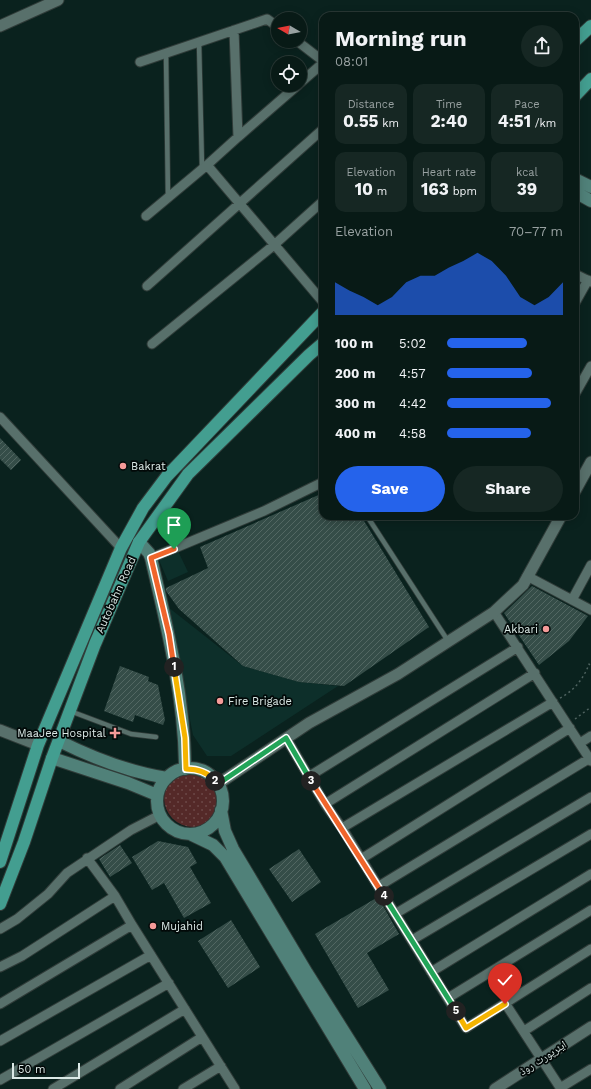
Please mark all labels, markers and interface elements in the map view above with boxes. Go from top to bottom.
north arrow [271,12,307,48]
map controls [271,12,307,92]
button: share [521,25,563,67]
text: Morning run [335,26,467,51]
text: 08:01 [335,54,368,69]
button: locate [271,56,307,92]
text: Distance [348,98,394,111]
text: Time [436,98,462,111]
text: Pace [514,98,540,111]
text: 0.55 [343,111,379,131]
text: 2:40 [430,111,468,131]
text: 4:51 [498,111,531,131]
text: km [379,117,399,130]
text: /km [531,117,556,130]
text: Elevation [346,166,396,179]
text: Heart rate [422,166,476,179]
text: kcal [516,166,538,179]
text: 10 [355,179,373,199]
text: 163 [421,179,449,199]
text: 39 [517,179,537,199]
text: m [373,185,387,198]
text: bpm [449,185,477,198]
text: Elevation [335,224,393,239]
text: 70–77 m [509,224,563,239]
text: 100 m [335,336,373,351]
text: 5:02 [399,336,426,351]
text: 200 m [335,366,375,381]
text: 4:57 [399,366,426,381]
text: 300 m [335,396,375,411]
text: 4:42 [399,396,426,411]
text: 400 m [335,426,376,441]
text: 4:58 [399,426,426,441]
place label: Bakrat [131,460,166,473]
marker: Bakrat [118,461,128,471]
button: Save [335,466,445,512]
button: Share [453,466,563,512]
pin [157,508,191,549]
icon: arrive [163,514,185,536]
street label: Autobahn Road [93,555,139,635]
place label: Akbari [504,623,538,636]
marker: Akbari [541,624,551,634]
pin: 1 [164,657,184,677]
text: 1 [172,660,176,673]
place label: Fire Brigade [228,695,292,708]
marker: Fire Brigade [215,696,225,706]
place label: MaaJee Hospital [17,727,107,740]
marker: MaaJee Hospital [109,727,121,739]
pin: 2 [205,771,225,791]
pin: 3 [301,771,321,791]
text: 2 [212,774,218,787]
text: 3 [308,774,314,787]
pin: 4 [374,886,394,906]
text: 4 [380,889,388,902]
place label: Mujahid [161,920,203,933]
marker: Mujahid [148,921,158,931]
pin [488,963,522,1004]
icon: check [494,969,516,991]
pin: 5 [446,1001,466,1021]
text: 5 [453,1004,459,1017]
street label: ایئرپورٹ روڈ [517,1038,569,1078]
scale bar [12,1061,80,1080]
text: 50 m [18,1063,45,1076]

